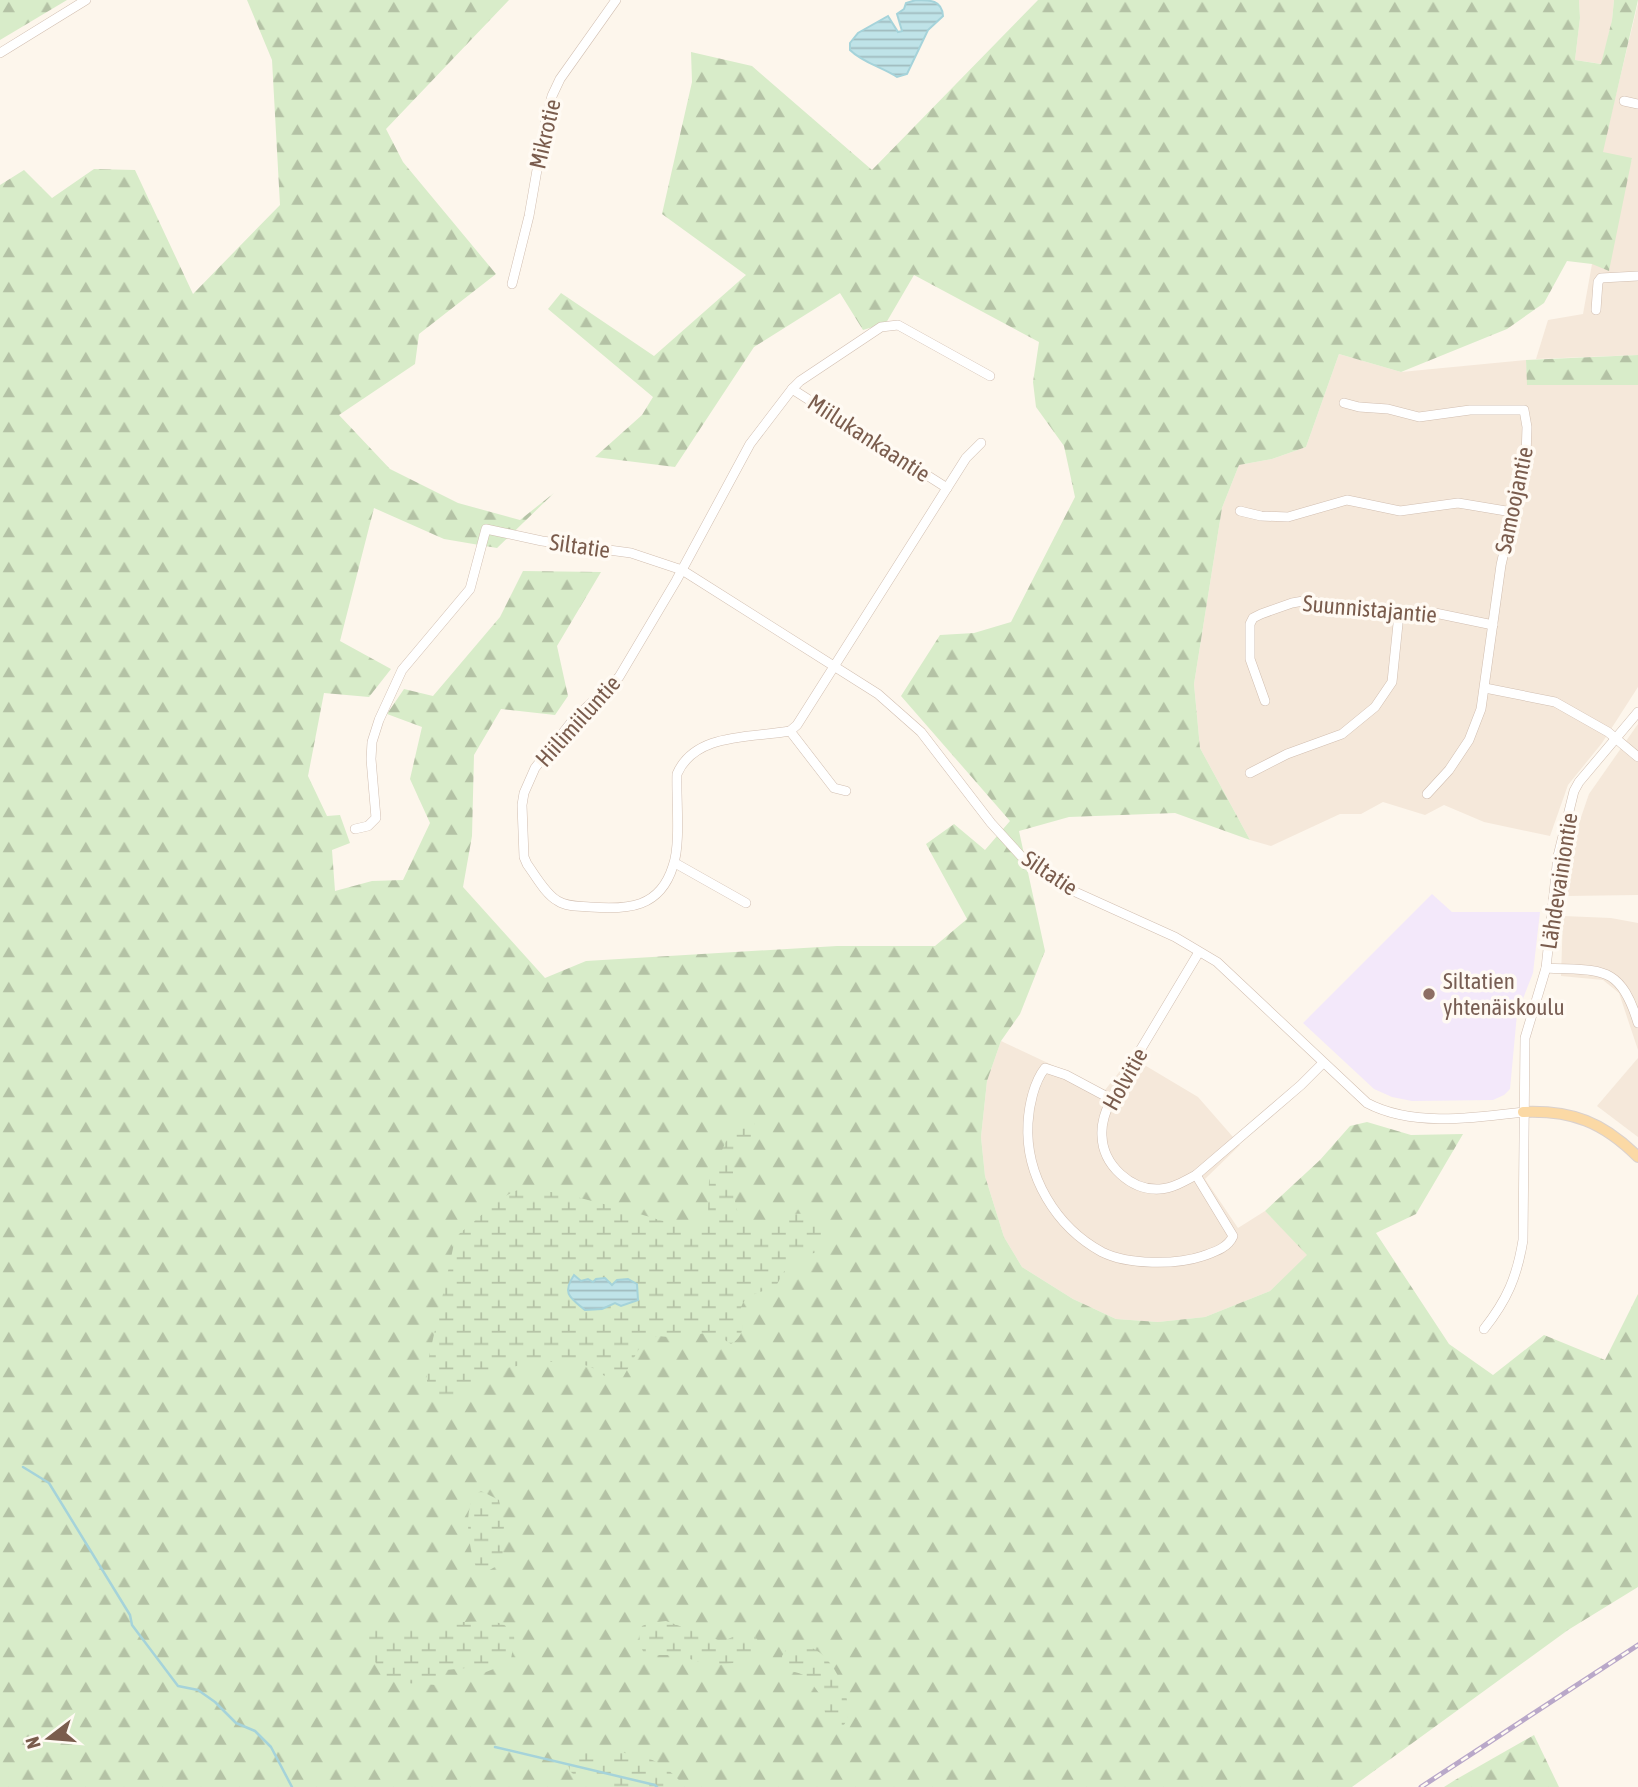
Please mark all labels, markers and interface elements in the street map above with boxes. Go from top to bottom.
street label: Mikrotie [524,97,566,171]
street label: Miilukankaantie [803,389,935,487]
street label: Samoojantie [1490,444,1538,556]
street label: Siltatie [548,529,612,563]
street label: Suunnistajantie [1302,590,1438,628]
street label: Hiilimiiluntie [530,670,626,772]
street label: Lähdevainiontie [1535,811,1583,951]
street label: Siltatie [1018,845,1082,901]
place label: Siltatien yhtenäiskoulu [1443,968,1565,1020]
marker: Siltatien yhtenäiskoulu [1421,986,1437,1002]
street label: Holvitie [1097,1043,1153,1115]
north arrow [14,1703,84,1773]
text: N [21,1734,45,1751]

